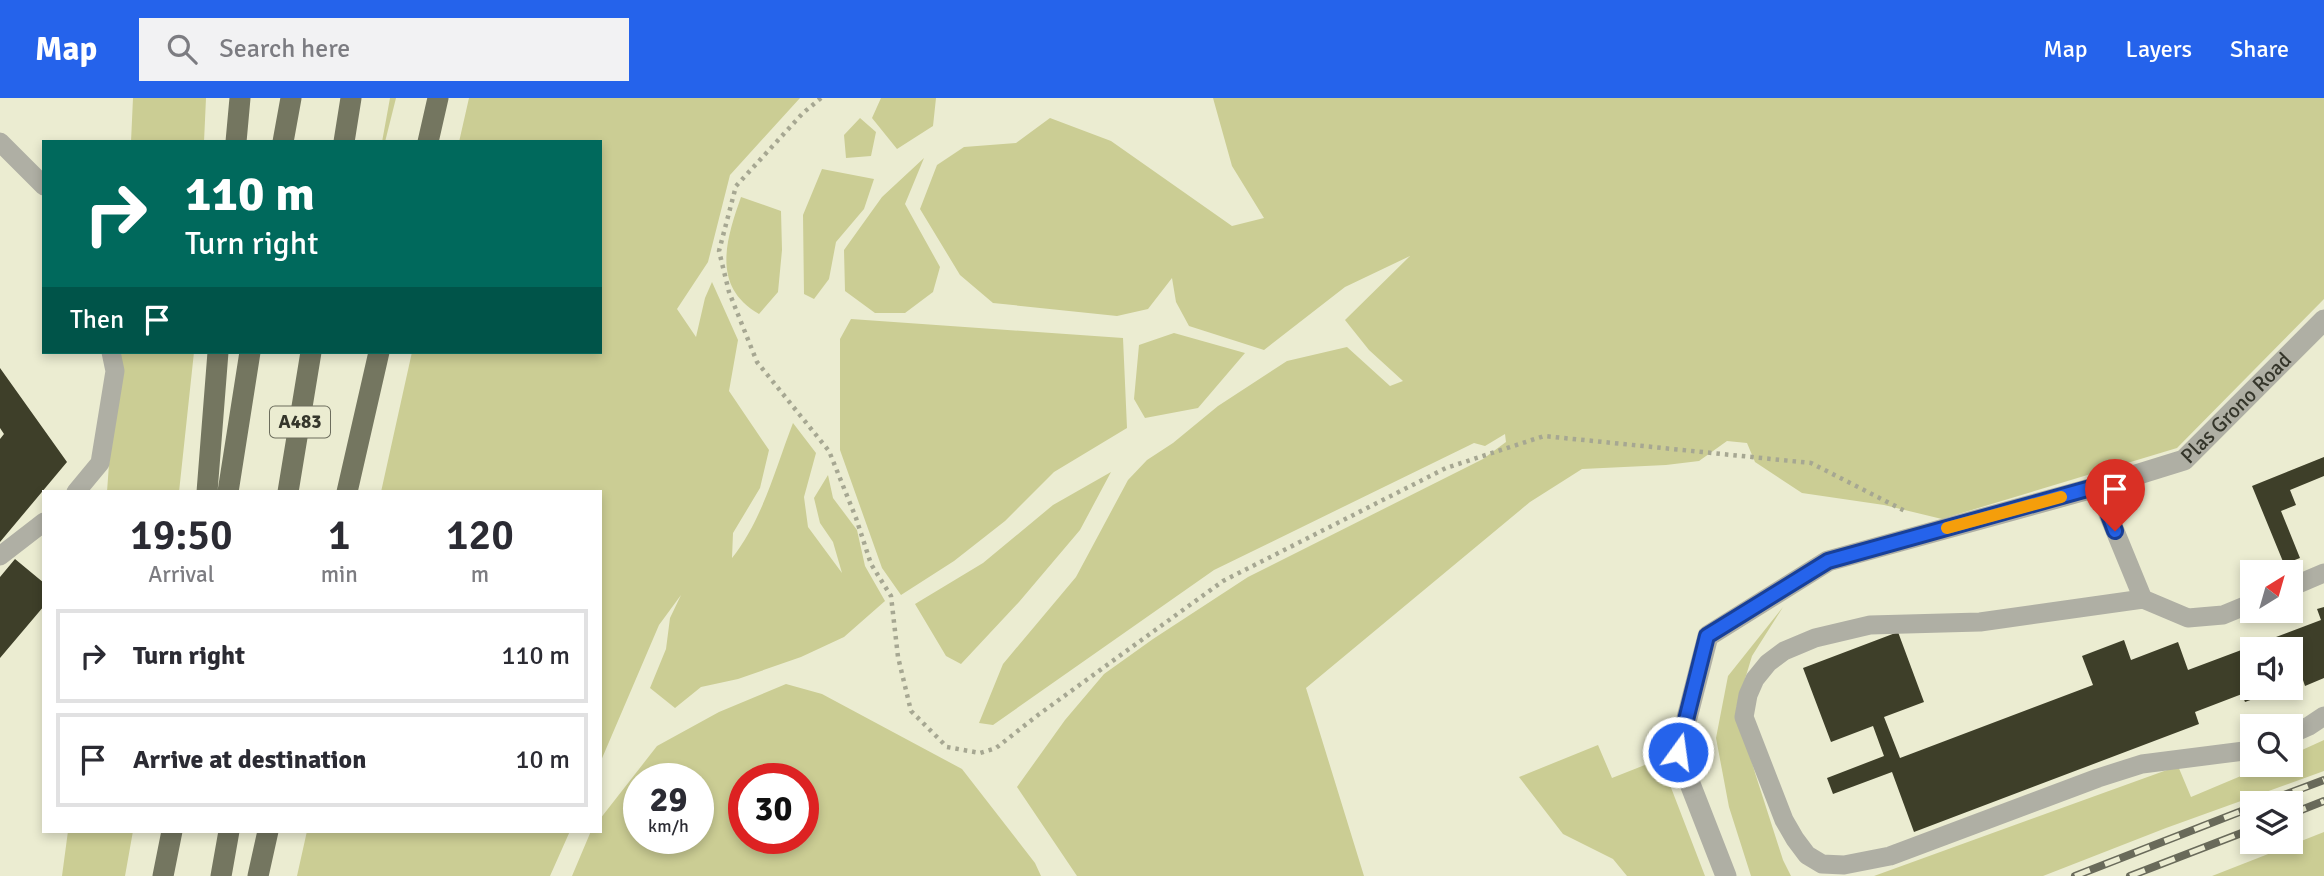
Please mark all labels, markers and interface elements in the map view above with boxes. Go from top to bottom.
search box [139,18,629,81]
text: Map [35,29,97,70]
icon: search [163,30,201,68]
text: Search here [219,33,350,65]
text: Map [2043,34,2088,64]
text: Layers [2126,34,2192,64]
text: Share [2230,34,2289,64]
text: 110 m [185,164,315,224]
icon: right [70,168,161,259]
text: Turn right [185,224,318,263]
icon: arrive [138,301,176,339]
text: Then [70,304,124,336]
street label: Plas Grono Road [2175,347,2297,469]
road number: A483 [270,406,330,438]
pin [2085,459,2145,531]
icon: arrive [2096,470,2134,508]
text: 19:50 [130,510,233,561]
text: 1 [328,510,351,561]
text: 120 [446,510,514,561]
text: Arrival [148,560,214,589]
text: min [321,560,358,589]
text: m [471,560,489,589]
north arrow [2240,560,2303,623]
map controls [2240,560,2303,854]
icon: right [74,637,112,675]
button: sound [2240,637,2303,700]
text: Turn right [133,640,245,672]
text: 110 m [501,640,570,672]
button: search [2240,714,2303,777]
position arrow [1641,715,1715,789]
icon: arrive [74,741,112,779]
text: Arrive at destination [133,744,366,776]
text: 10 m [515,744,570,776]
speed limit sign: 30 [728,763,819,854]
text: 29 [650,778,687,821]
button: layers [2240,791,2303,854]
text: km/h [648,815,689,837]

